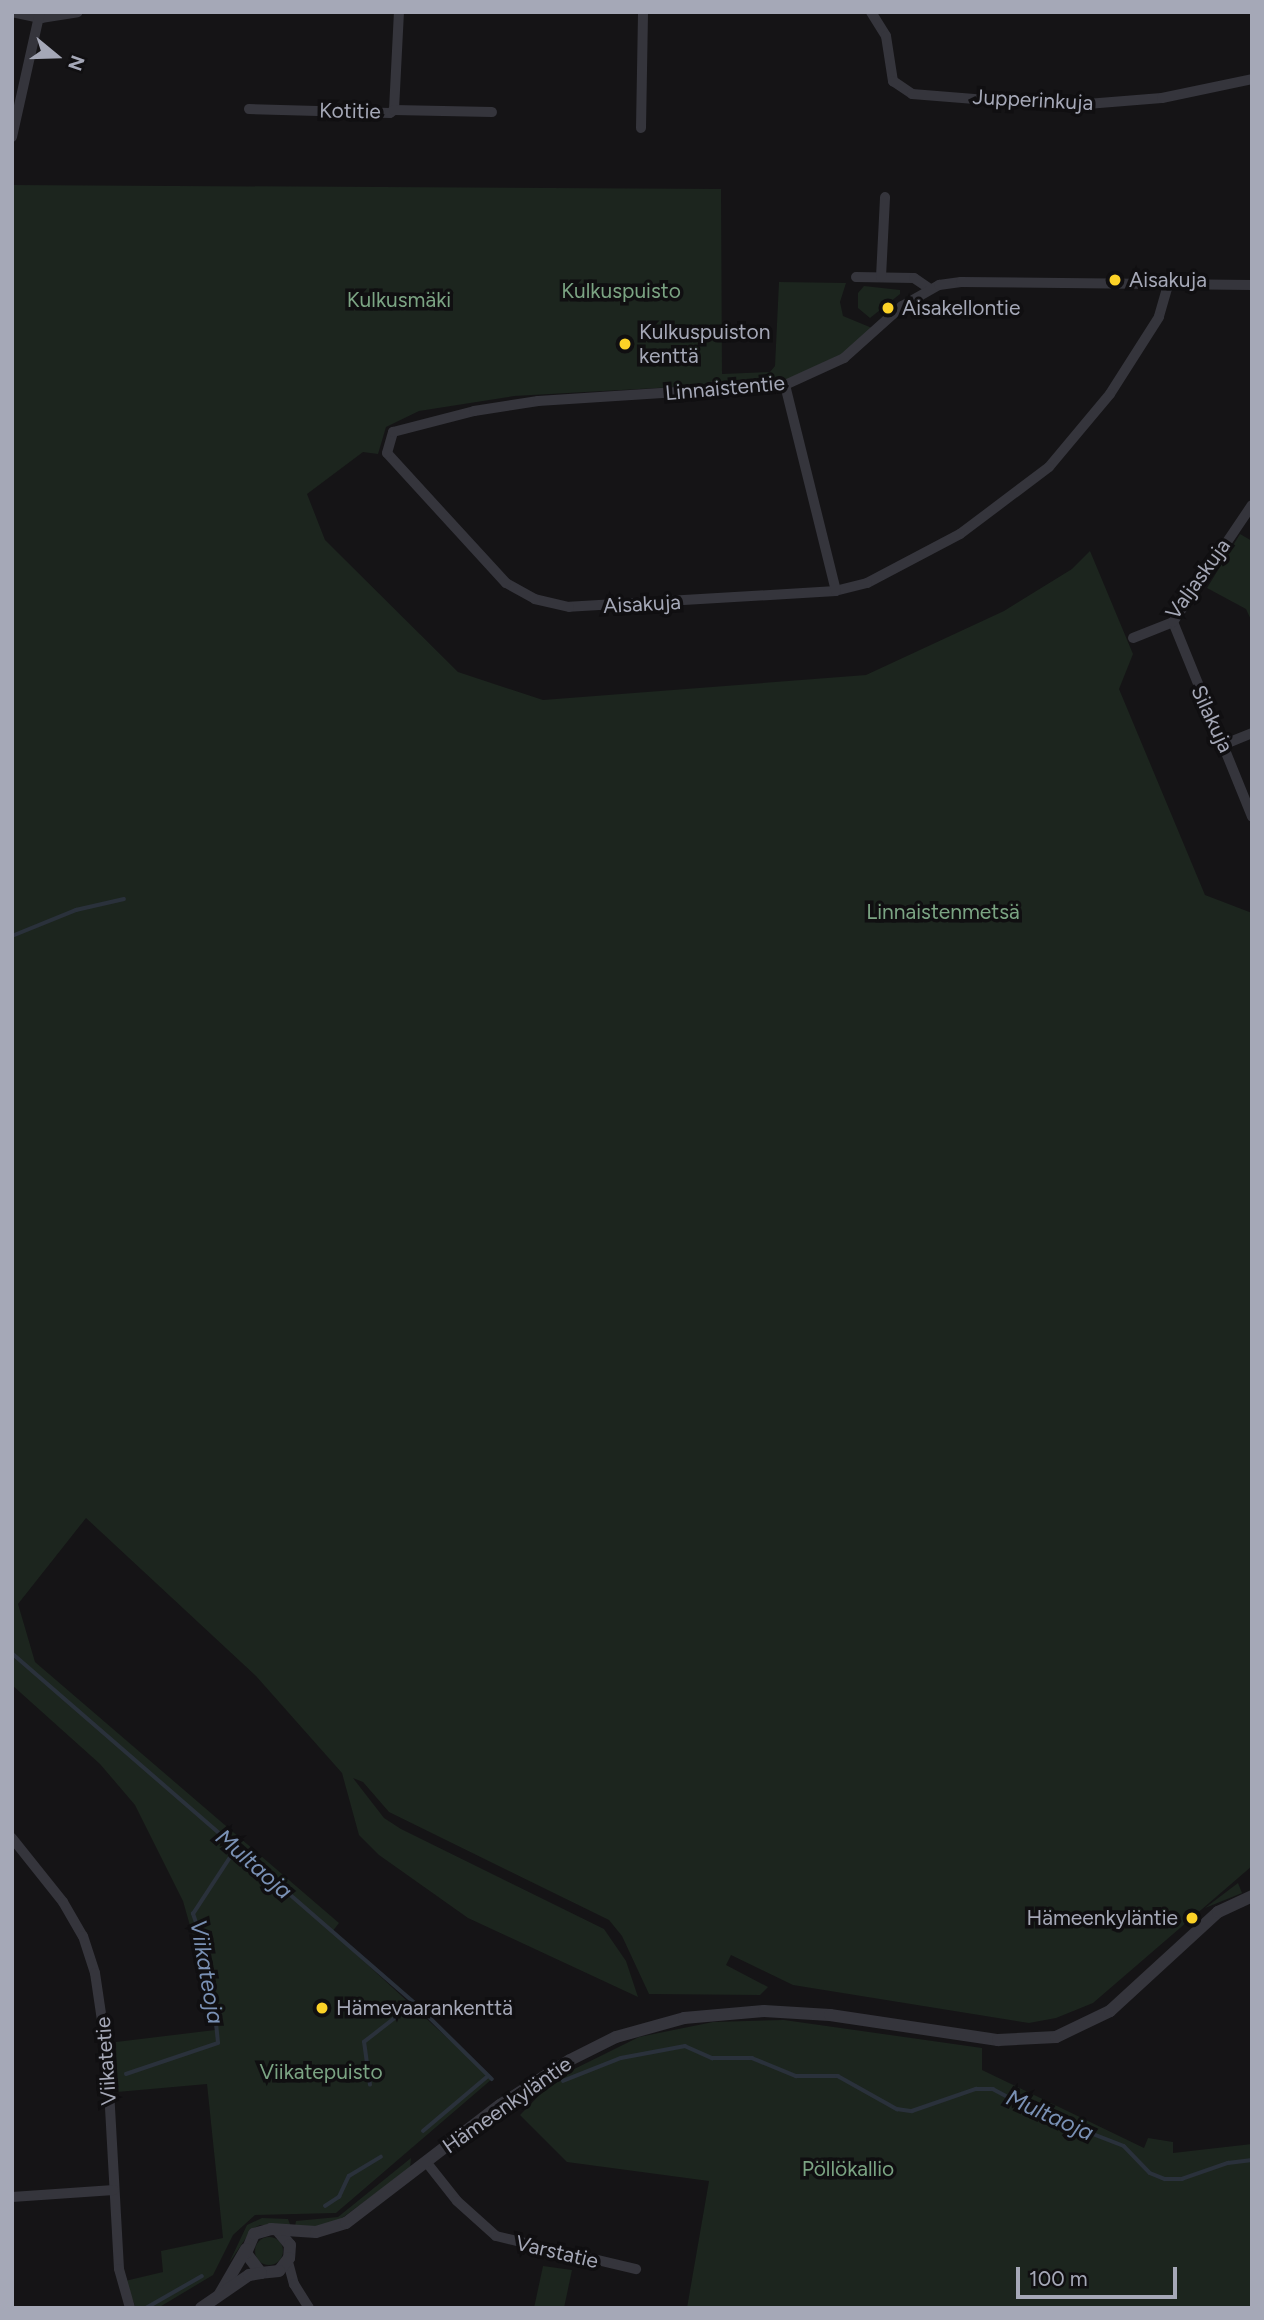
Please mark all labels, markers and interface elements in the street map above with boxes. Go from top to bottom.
north arrow [21,21,91,91]
text: N [63,52,90,74]
street label: Jupperinkuja [972,84,1094,116]
street label: Kotitie [319,98,381,124]
place label: Aisakuja [1129,267,1207,293]
marker: Aisakuja [1107,272,1123,288]
park label: Kulkuspuisto [561,278,681,304]
park label: Kulkusmäki [347,287,451,313]
place label: Aisakellontie [902,295,1020,321]
marker: Aisakellontie [880,300,896,316]
place label: Kulkuspuiston kenttä [639,319,770,369]
marker: Kulkuspuiston kenttä [617,336,633,352]
street label: Linnaistentie [664,370,786,406]
street label: Valjaskuja [1160,534,1236,624]
street label: Aisakuja [602,589,682,619]
street label: Silakuja [1186,681,1238,757]
park label: Linnaistenmetsä [866,899,1020,925]
water label: Multaoja [210,1823,298,1905]
place label: Hämeenkyläntie [1026,1905,1178,1931]
marker: Hämeenkyläntie [1184,1910,1200,1926]
water label: Viikateoja [184,1918,230,2026]
place label: Hämevaarankenttä [336,1995,513,2021]
marker: Hämevaarankenttä [314,2000,330,2016]
street label: Viikatetie [90,2016,122,2106]
street label: Hämeenkyläntie [438,2051,576,2159]
park label: Viikatepuisto [259,2059,383,2085]
water label: Multaoja [1002,2084,1098,2146]
park label: Pöllökallio [802,2156,894,2182]
street label: Varstatie [513,2230,601,2274]
scale bar [1019,2254,1180,2298]
text: 100 m [1029,2266,1088,2291]

